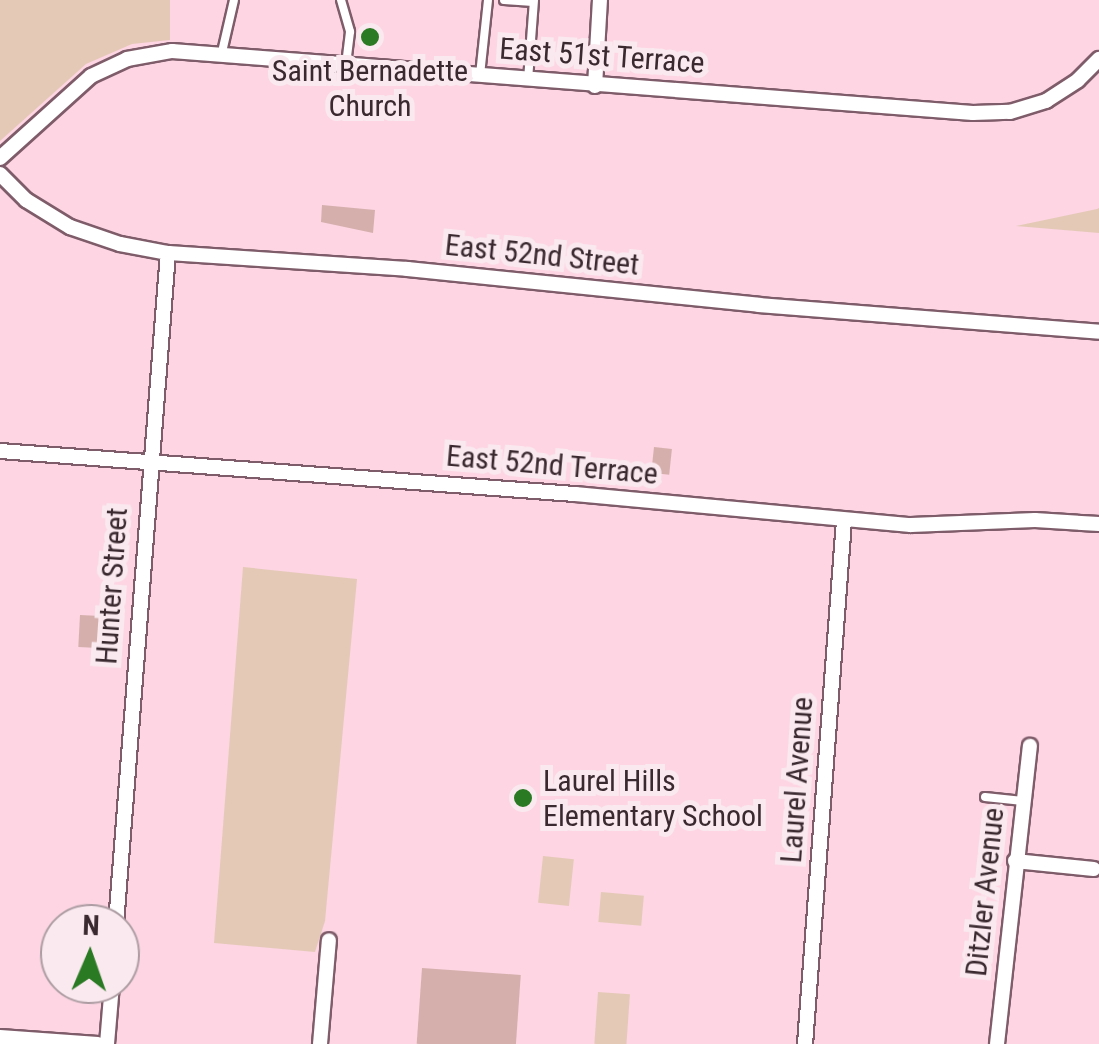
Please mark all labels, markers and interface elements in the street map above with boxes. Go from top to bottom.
marker: Saint Bernadette Church [359,26,381,48]
street label: East 51st Terrace [498,31,706,81]
place label: Saint Bernadette Church [272,53,468,124]
street label: East 52nd Street [443,227,641,283]
street label: East 52nd Terrace [444,438,660,492]
street label: Hunter Street [89,506,135,666]
street label: Laurel Avenue [773,696,821,864]
place label: Laurel Hills Elementary School [543,763,763,834]
marker: Laurel Hills Elementary School [512,787,534,809]
street label: Ditzler Avenue [958,806,1012,978]
north arrow [40,904,140,1004]
text: N [82,909,100,942]

